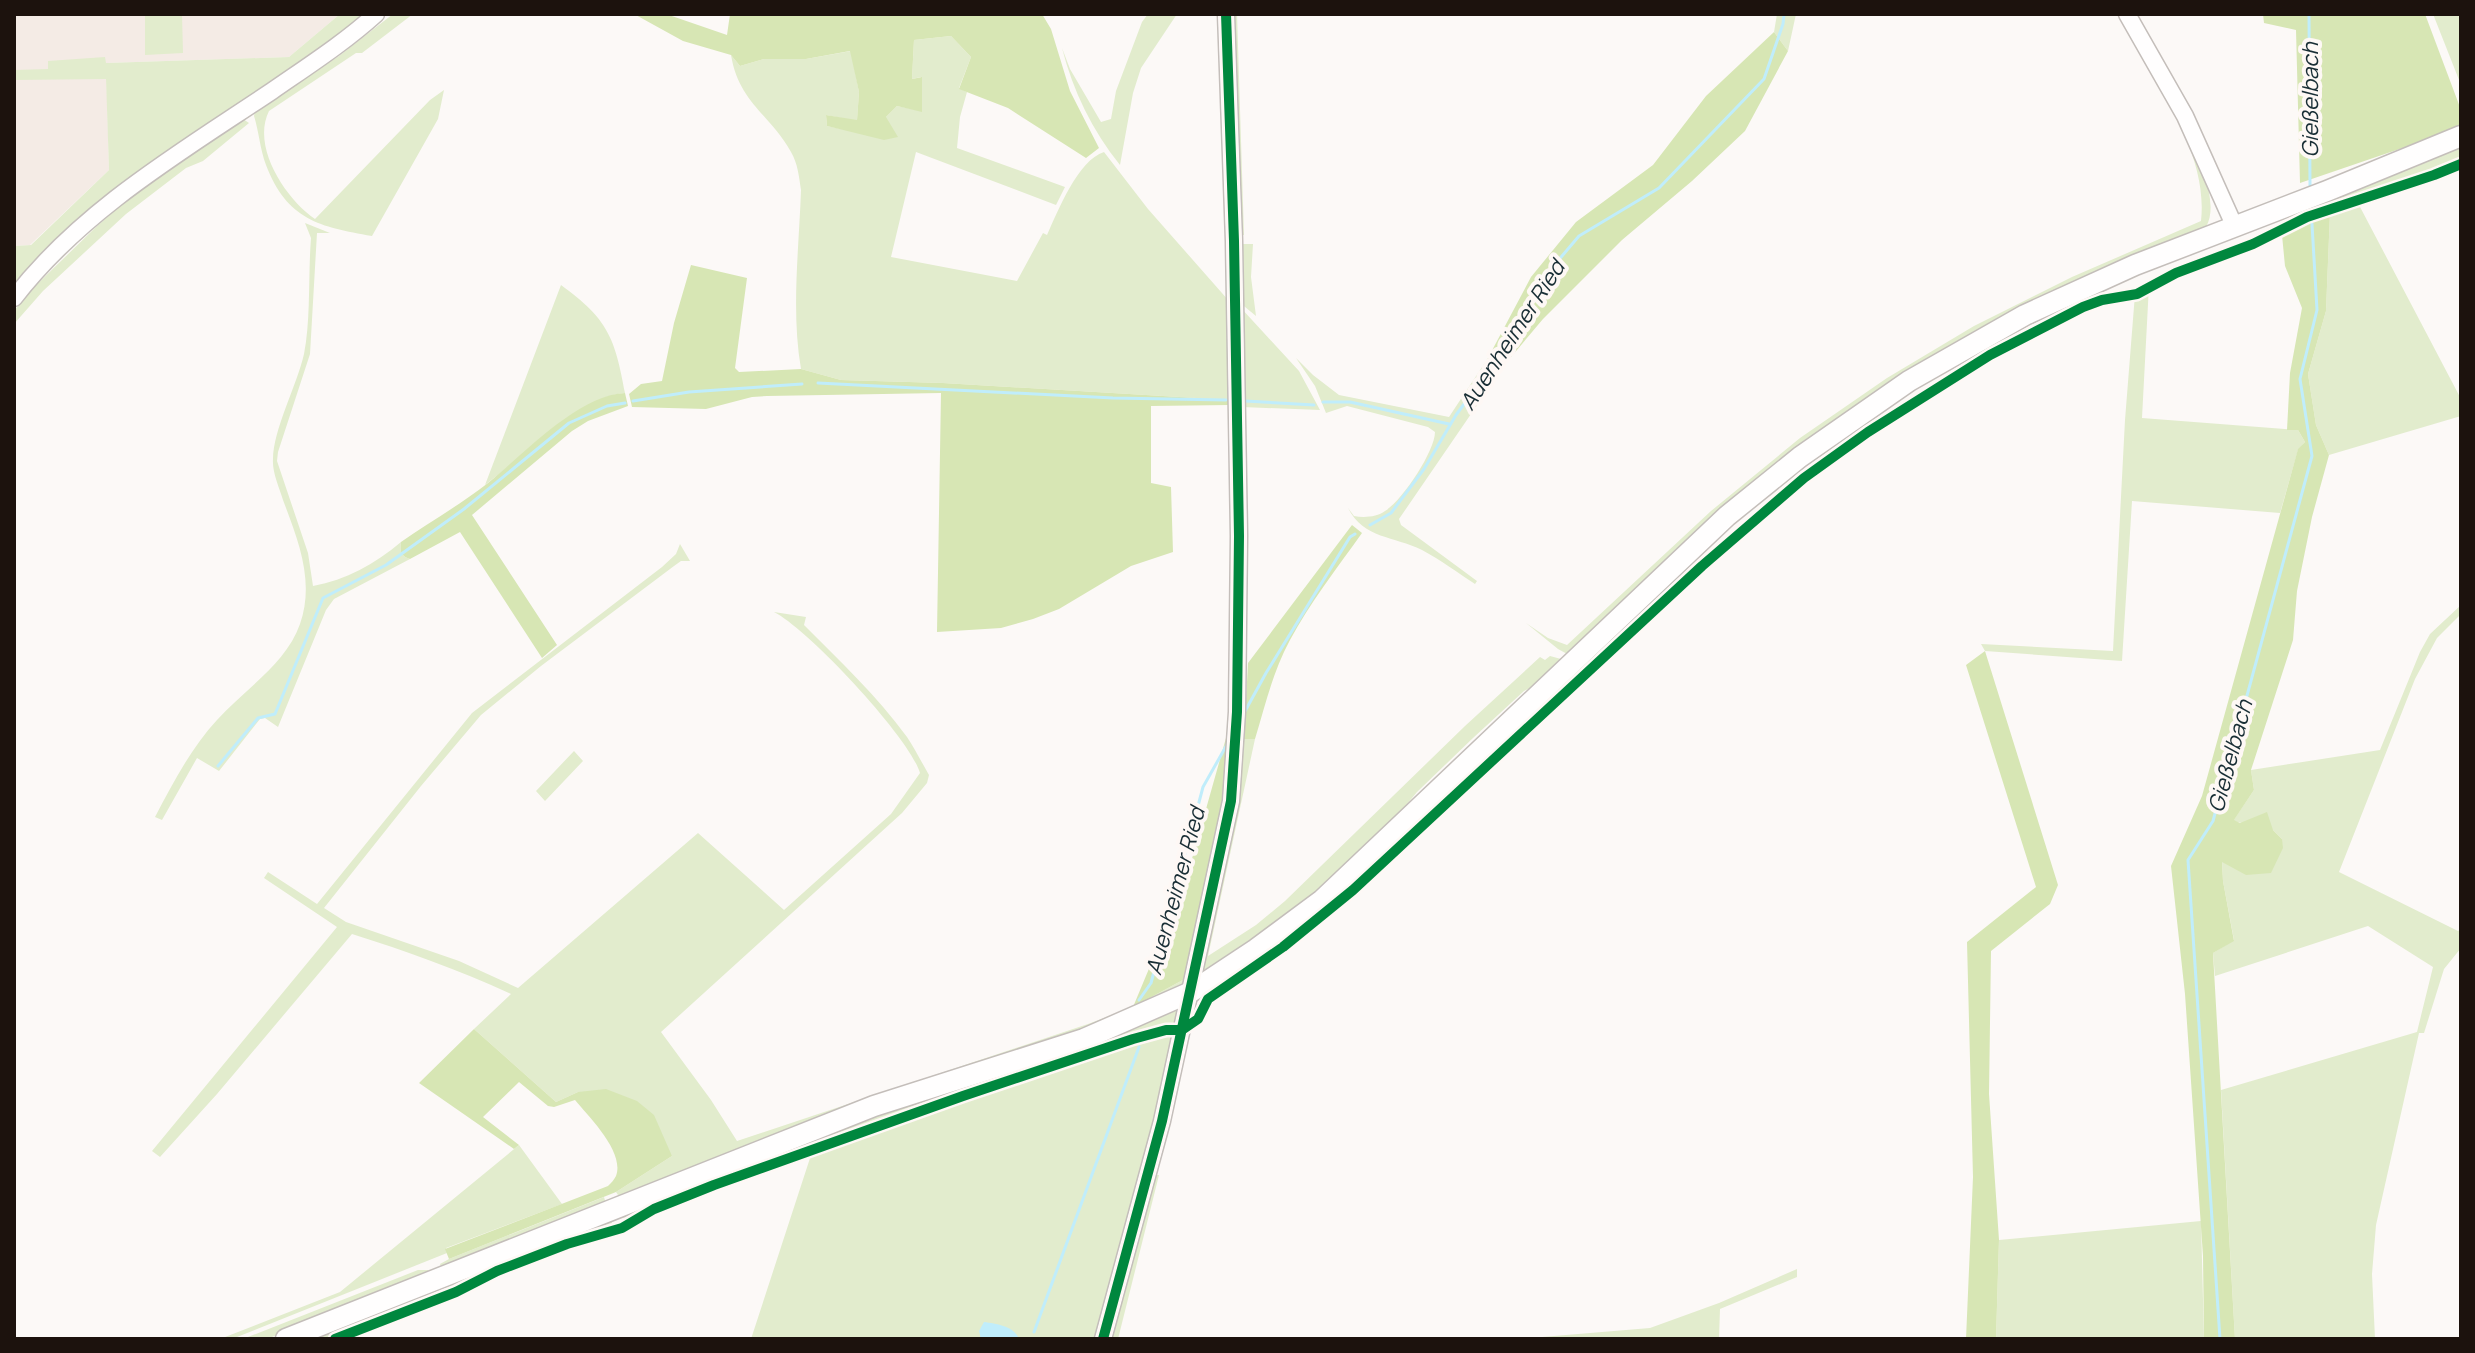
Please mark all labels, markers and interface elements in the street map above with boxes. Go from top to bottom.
water label: Gießelbach [2295,41,2325,158]
water label: Auenheimer Ried [1452,252,1573,415]
water label: Gießelbach [2201,696,2260,816]
water label: Auenheimer Ried [1138,801,1213,978]

